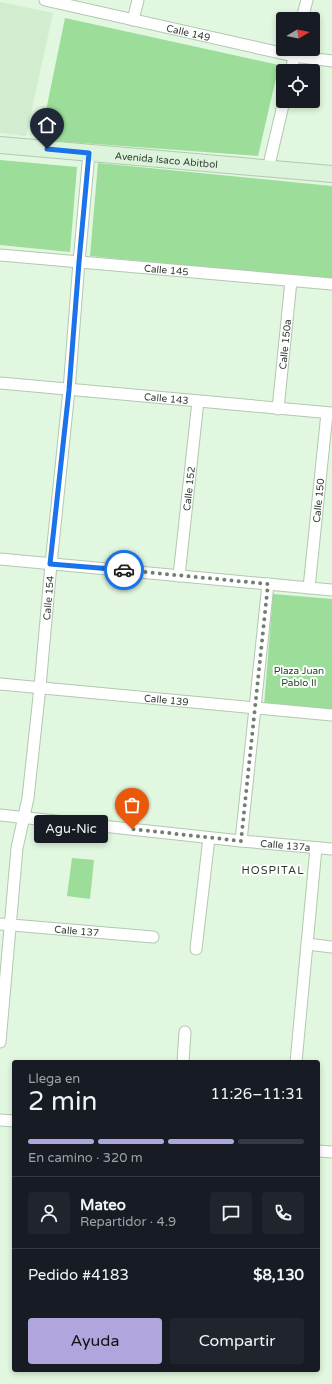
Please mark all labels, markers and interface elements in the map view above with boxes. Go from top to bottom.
north arrow [276,12,320,56]
map controls [276,12,320,108]
street label: Calle 149 [165,22,211,44]
button: locate [276,64,320,108]
pin [30,108,64,149]
icon: home [36,114,58,136]
street label: Avenida Isaco Abitbol [114,150,218,171]
street label: Calle 145 [143,263,189,278]
street label: Calle 150a [277,319,294,370]
street label: Calle 143 [143,391,189,407]
street label: Calle 152 [181,466,198,511]
street label: Calle 150 [311,478,327,523]
courier [104,550,144,590]
icon: car [113,559,135,581]
street label: Calle 154 [41,575,57,621]
park label: Plaza Juan Pablo II [274,665,324,689]
street label: Calle 139 [143,692,189,709]
pin [115,788,149,829]
icon: bag [121,794,143,816]
callout: Agu-Nic [34,815,108,843]
text: Agu-Nic [45,821,97,837]
street label: Calle 137a [260,838,311,854]
district label: HOSPITAL [241,864,305,877]
street label: Calle 137 [54,924,99,939]
text: Llega en [28,1071,80,1087]
text: 11:26–11:31 [211,1085,304,1103]
text: 2 min [28,1086,97,1117]
text: En camino · 320 m [28,1150,143,1166]
button: person [28,1192,70,1234]
button: chat [210,1192,252,1234]
button: phone [262,1192,304,1234]
text: Mateo [80,1196,126,1214]
text: Repartidor · 4.9 [80,1214,176,1230]
text: Pedido #4183 [28,1266,129,1284]
text: $8,130 [253,1266,304,1284]
button: Ayuda [28,1318,162,1364]
button: Compartir [170,1318,304,1364]

